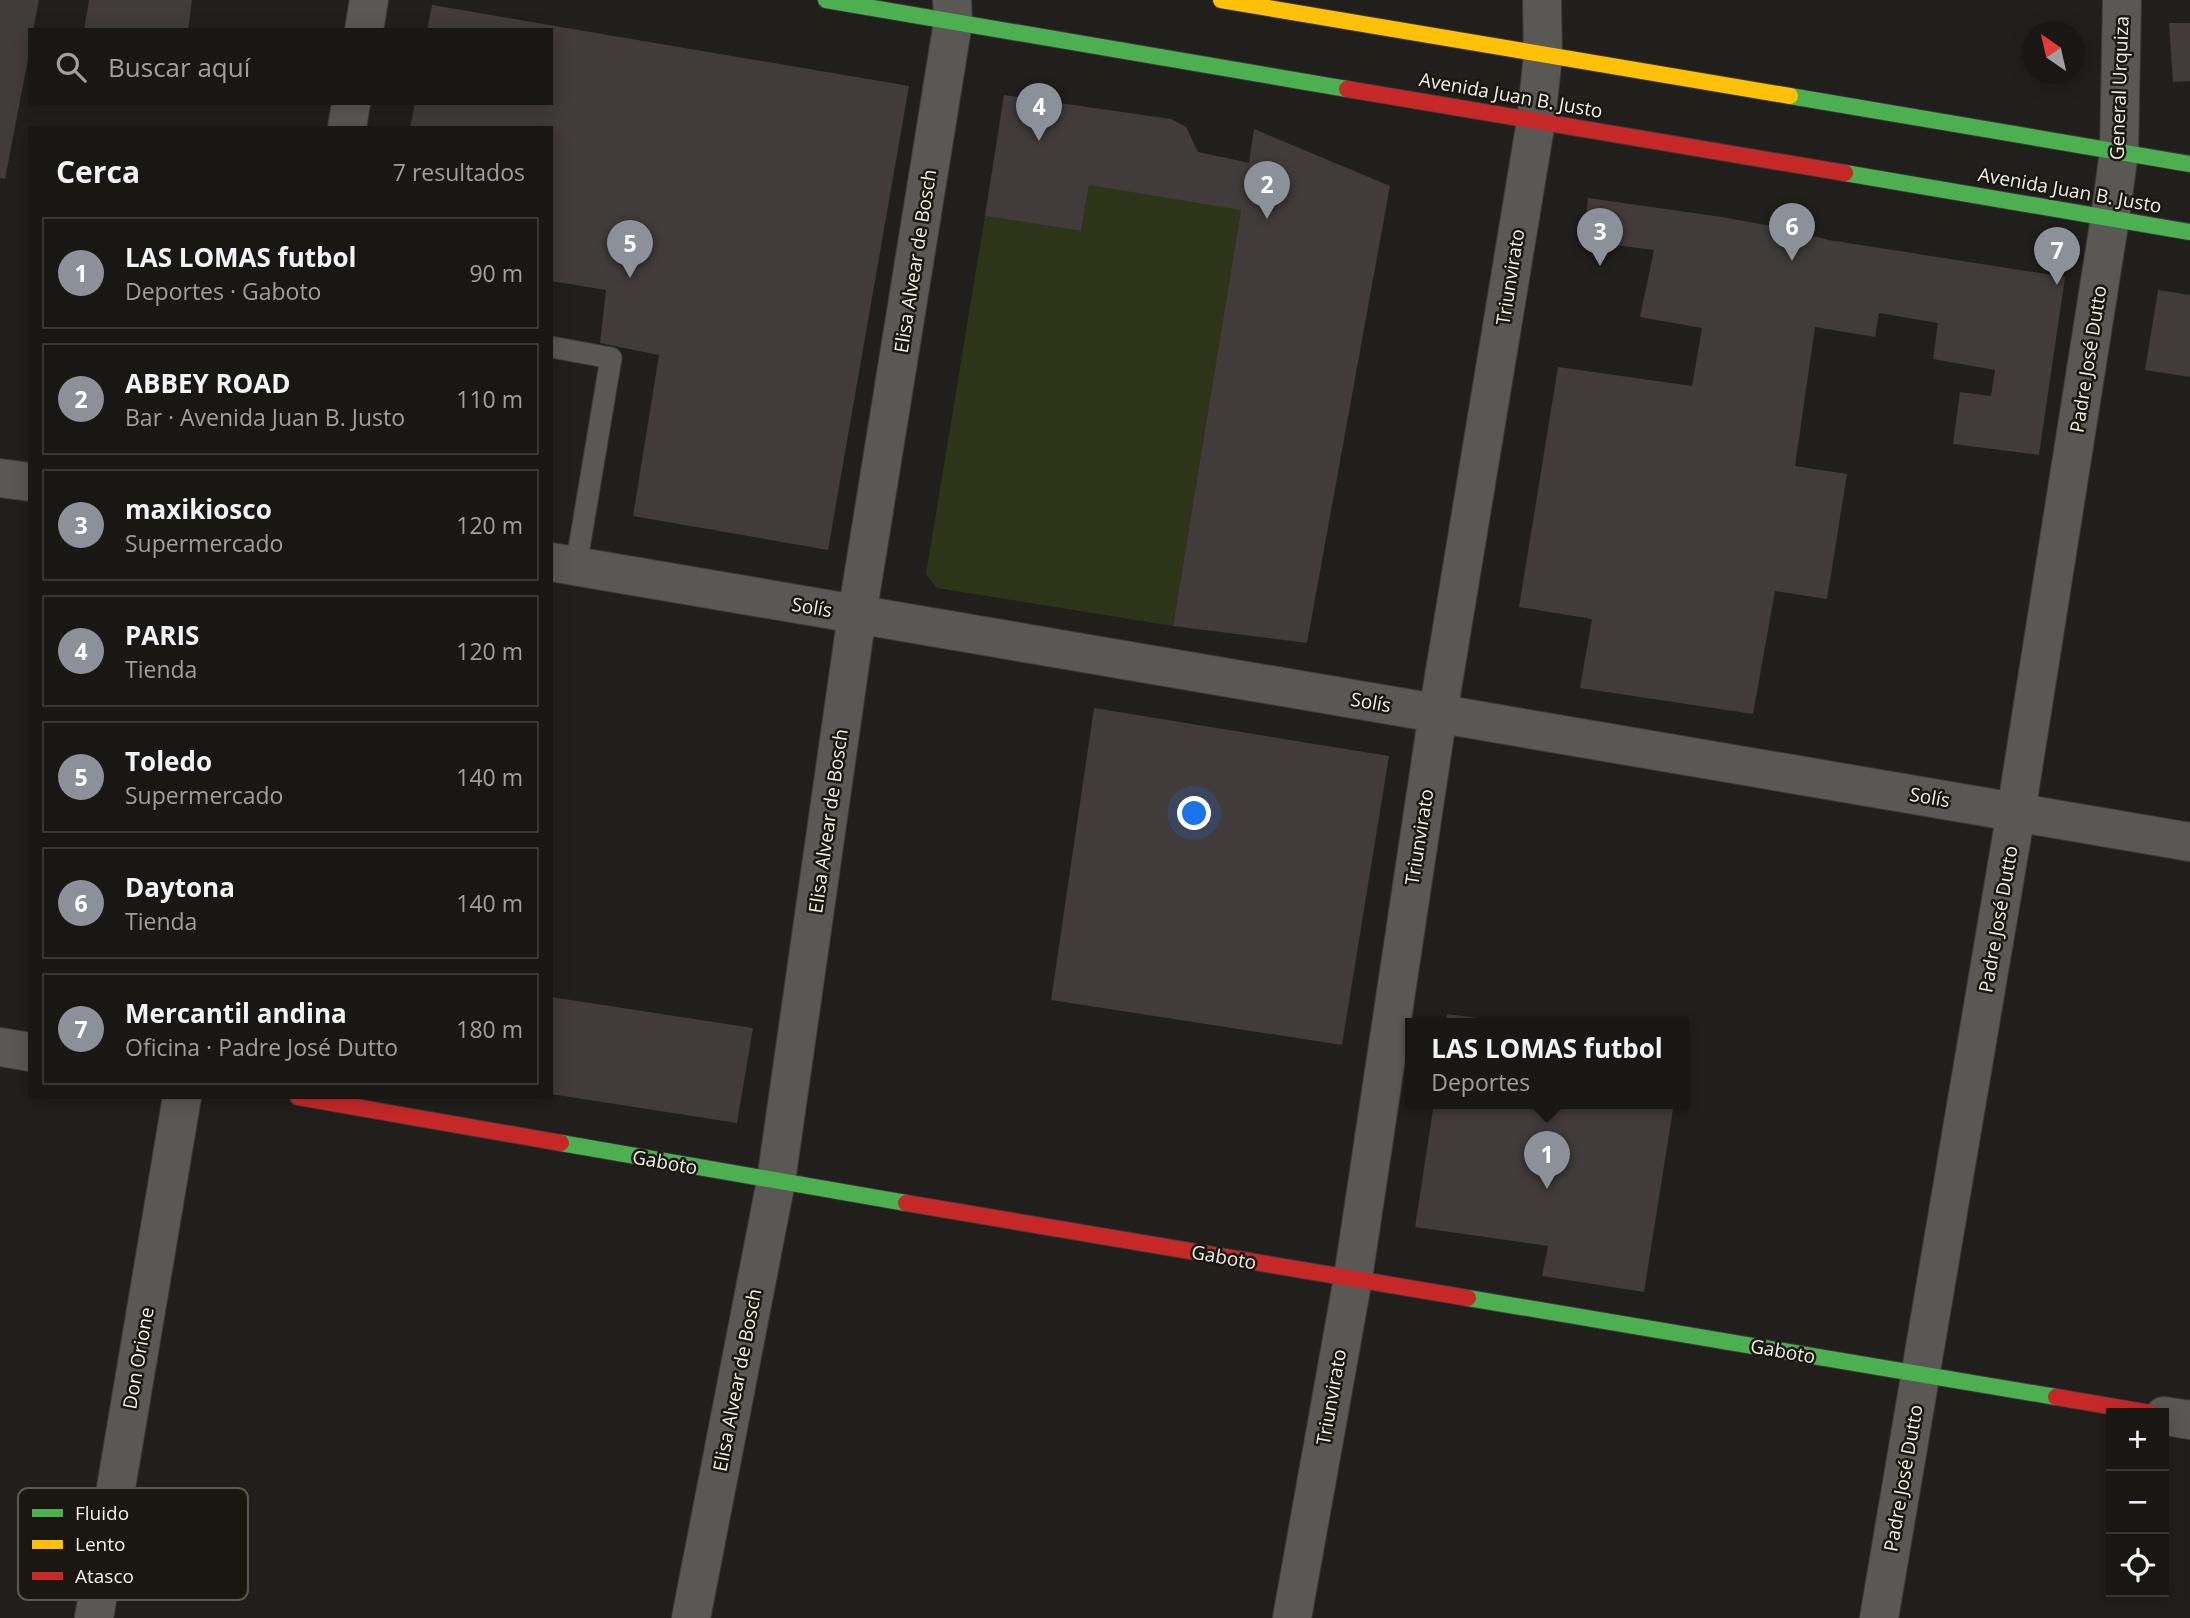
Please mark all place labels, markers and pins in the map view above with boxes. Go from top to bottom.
pin: 4 [1016,83,1062,141]
pin: 2 [1244,161,1290,219]
pin: 6 [1769,203,1815,261]
pin: 3 [1577,208,1623,266]
pin: 5 [607,220,653,278]
pin: 7 [2034,227,2080,285]
pin: 1 [1524,1131,1570,1189]

